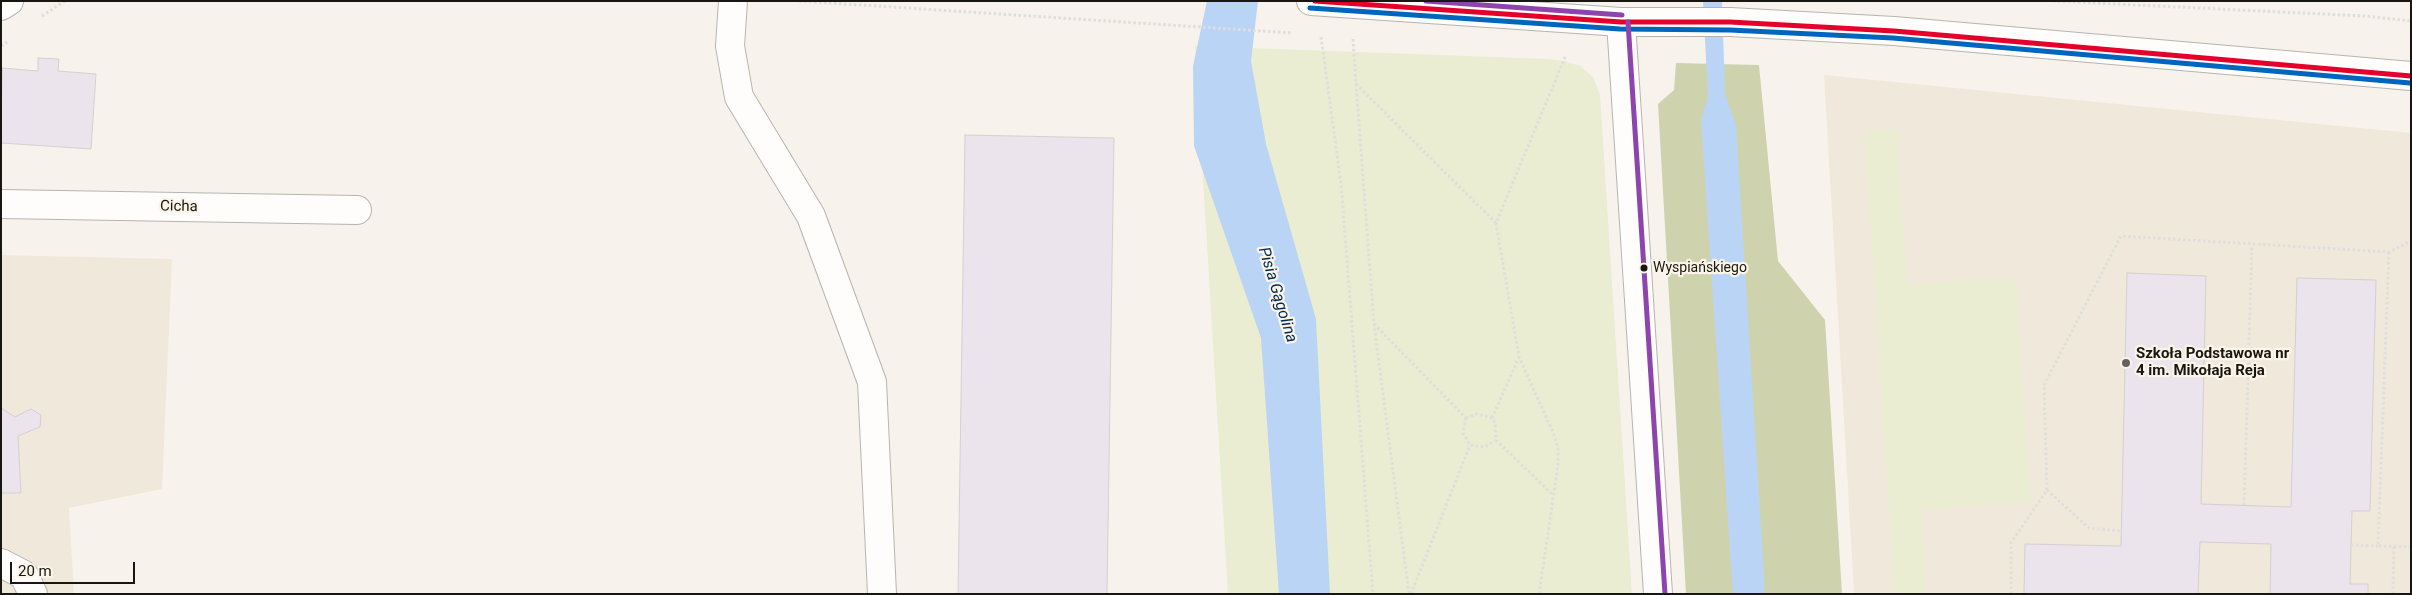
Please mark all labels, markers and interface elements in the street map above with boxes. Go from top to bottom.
street label: Cicha [160,198,198,216]
water label: Pisia Gągolina [1253,245,1301,345]
place label: Wyspiańskiego [1653,260,1747,276]
marker: Wyspiańskiego [1639,263,1649,273]
place label: Szkoła Podstawowa nr 4 im. Mikołaja Reja [2136,345,2289,380]
marker: Szkoła Podstawowa nr 4 im. Mikołaja Reja [2120,357,2132,369]
scale bar [12,552,138,584]
text: 20 m [18,562,52,580]

